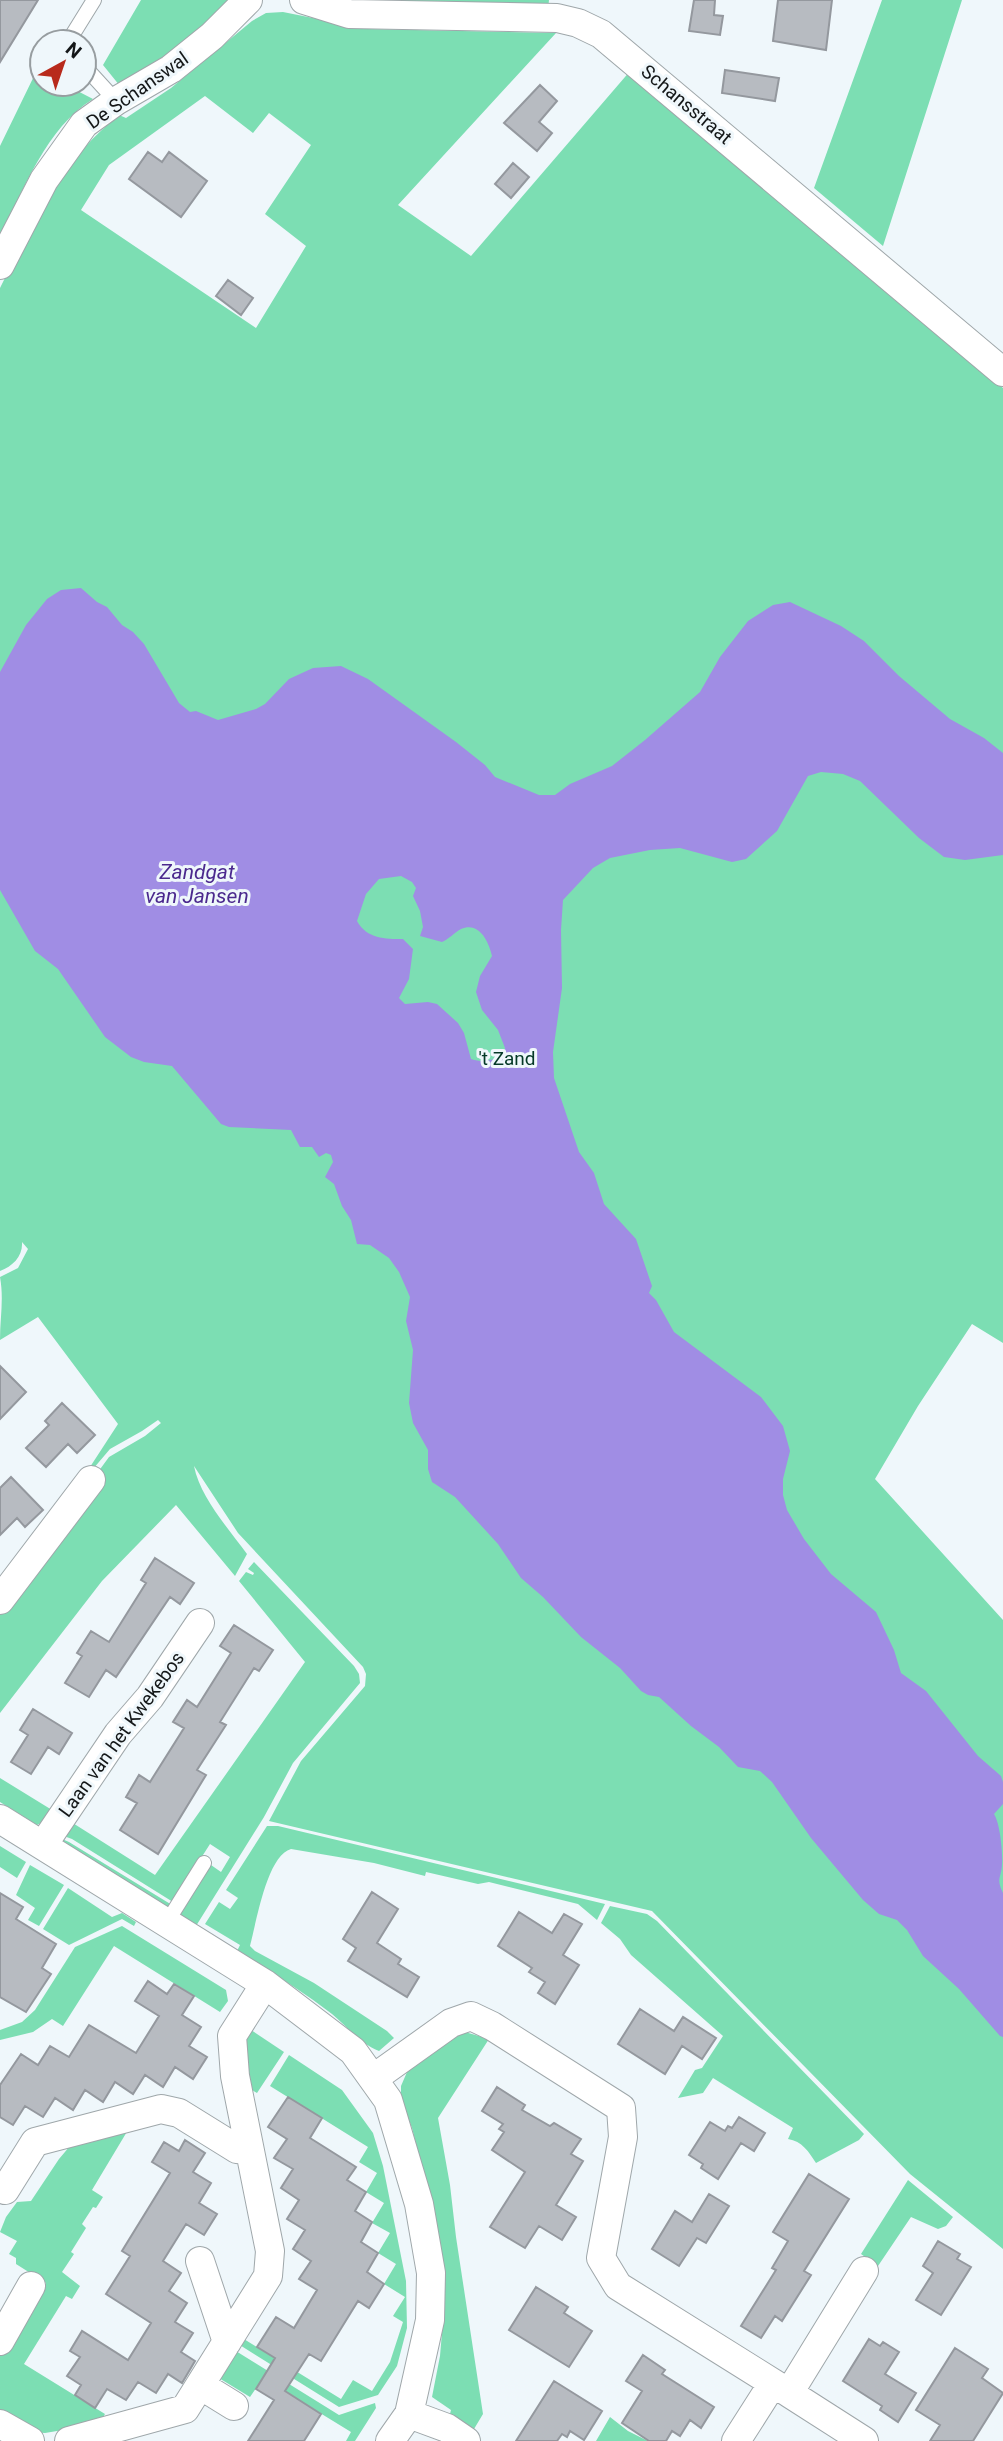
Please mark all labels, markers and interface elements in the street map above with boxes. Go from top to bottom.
north arrow [28,28,98,98]
text: N [61,37,86,63]
street label: De Schanswal [82,47,193,134]
street label: Schansstraat [637,60,737,149]
water label: Zandgat van Jansen [145,860,249,908]
park label: 't Zand [478,1047,536,1070]
street label: Laan van het Kwekebos [54,1647,189,1821]

